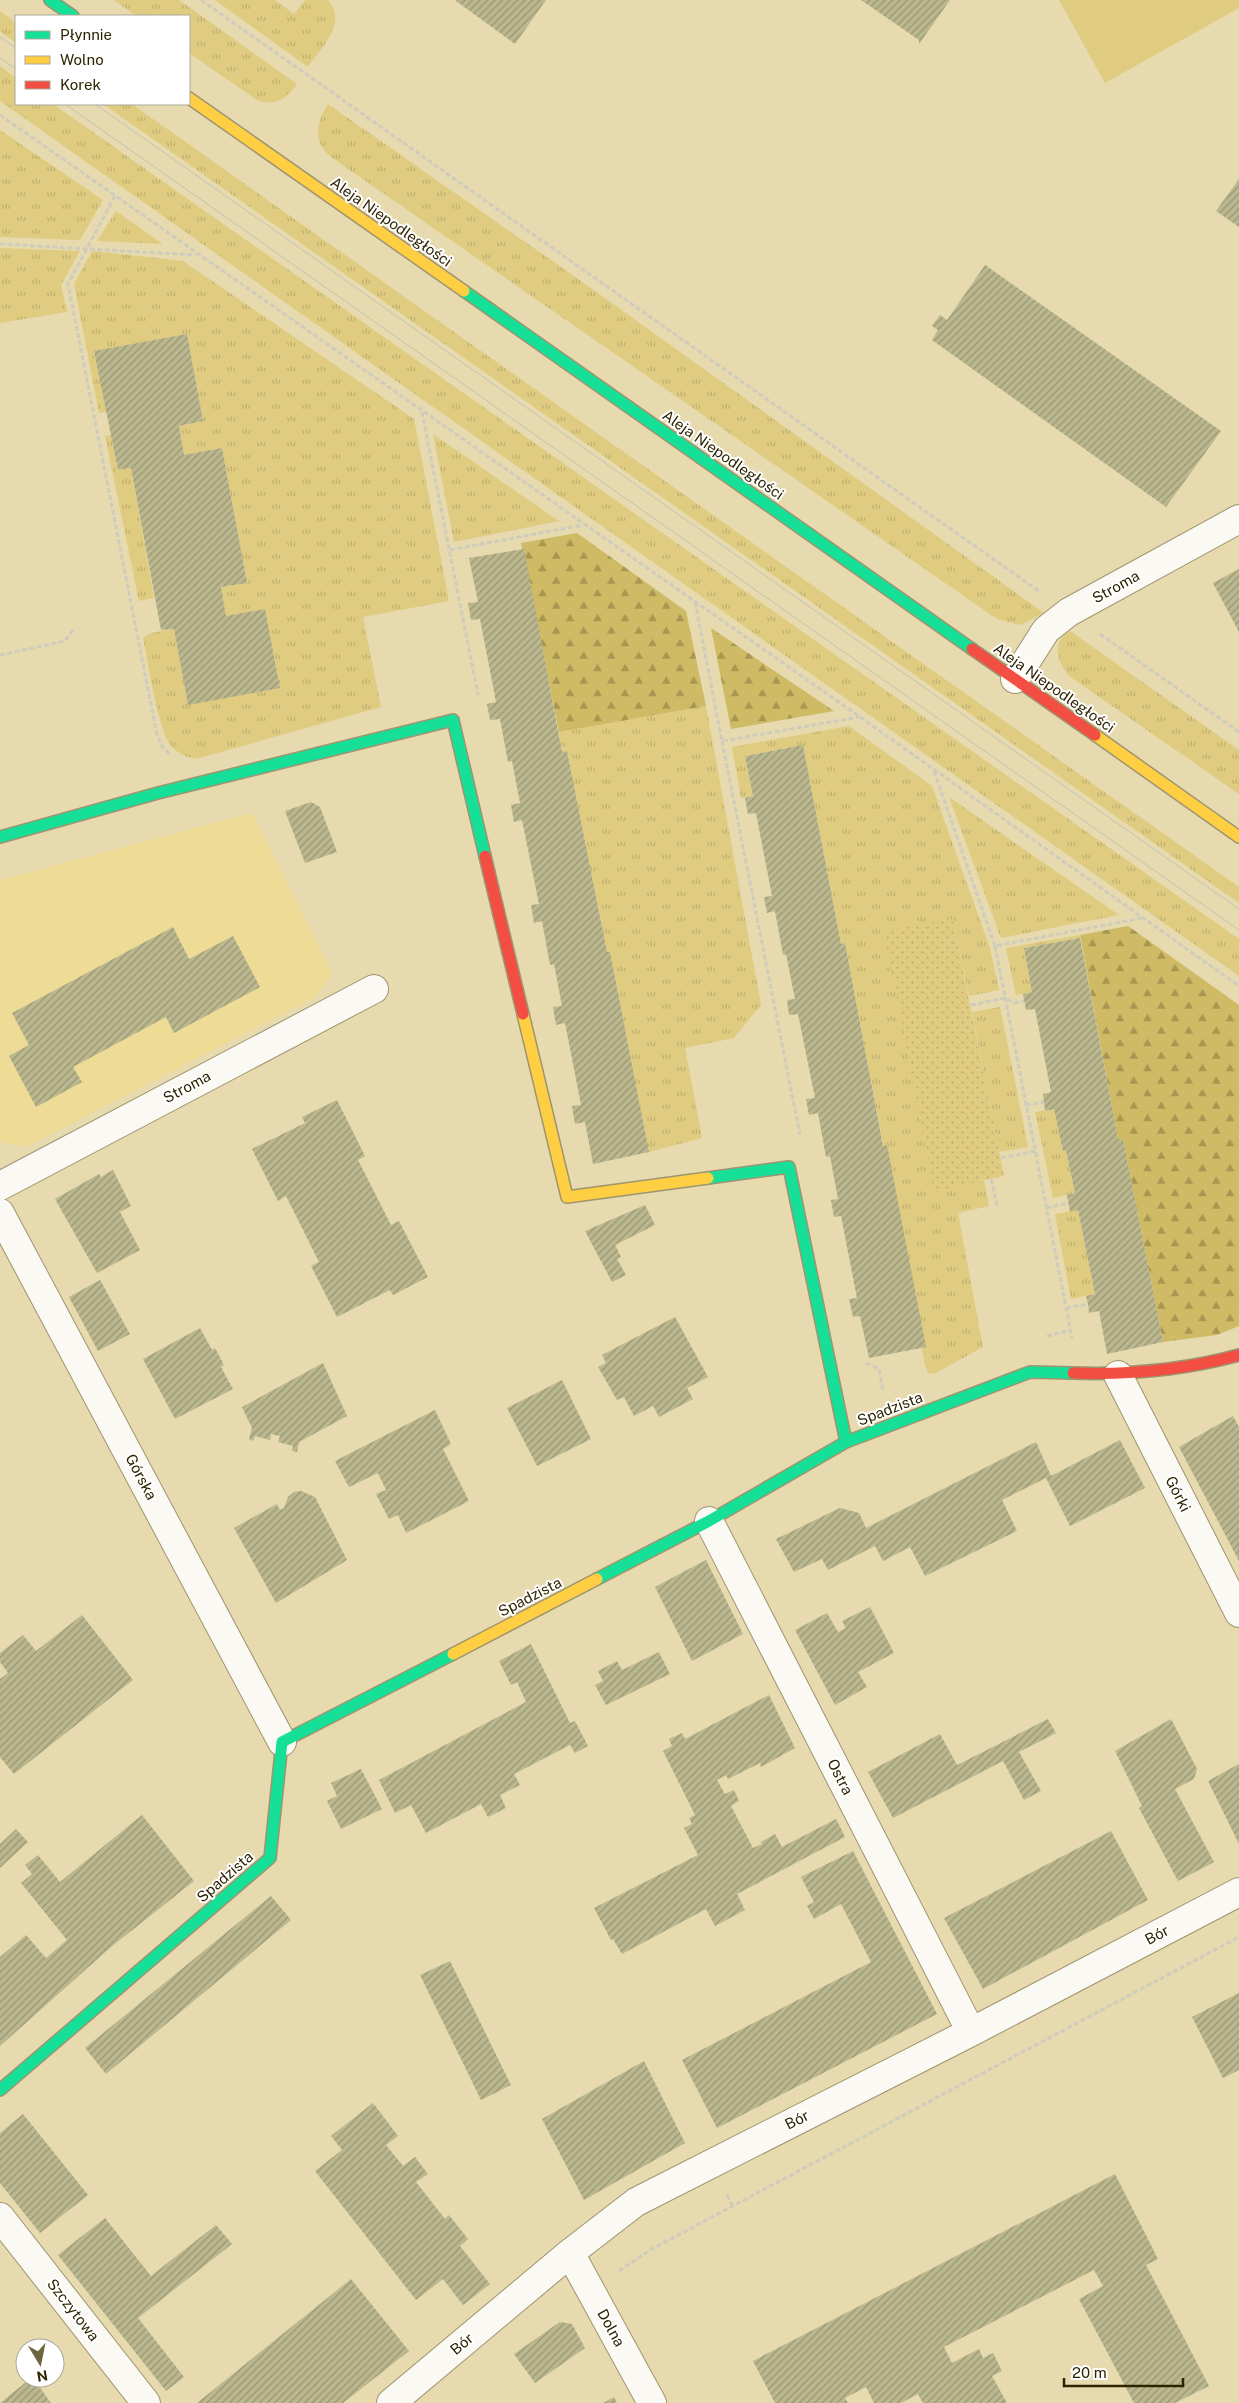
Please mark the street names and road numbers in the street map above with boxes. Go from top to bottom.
street label: Aleja Niepodległości [328,173,455,270]
street label: Aleja Niepodległości [660,406,787,503]
street label: Stroma [1089,567,1142,606]
street label: Aleja Niepodległości [991,639,1118,736]
street label: Stroma [160,1067,213,1106]
street label: Spadzista [855,1388,925,1429]
street label: Górska [122,1451,161,1503]
street label: Górki [1162,1473,1195,1514]
street label: Spadzista [495,1573,564,1620]
street label: Ostra [824,1756,857,1798]
street label: Spadzista [193,1848,256,1906]
street label: Bór [1142,1921,1172,1948]
street label: Bór [782,2106,812,2133]
street label: Szczytowa [44,2275,103,2344]
street label: Dolna [594,2306,629,2349]
street label: Bór [447,2329,477,2358]

